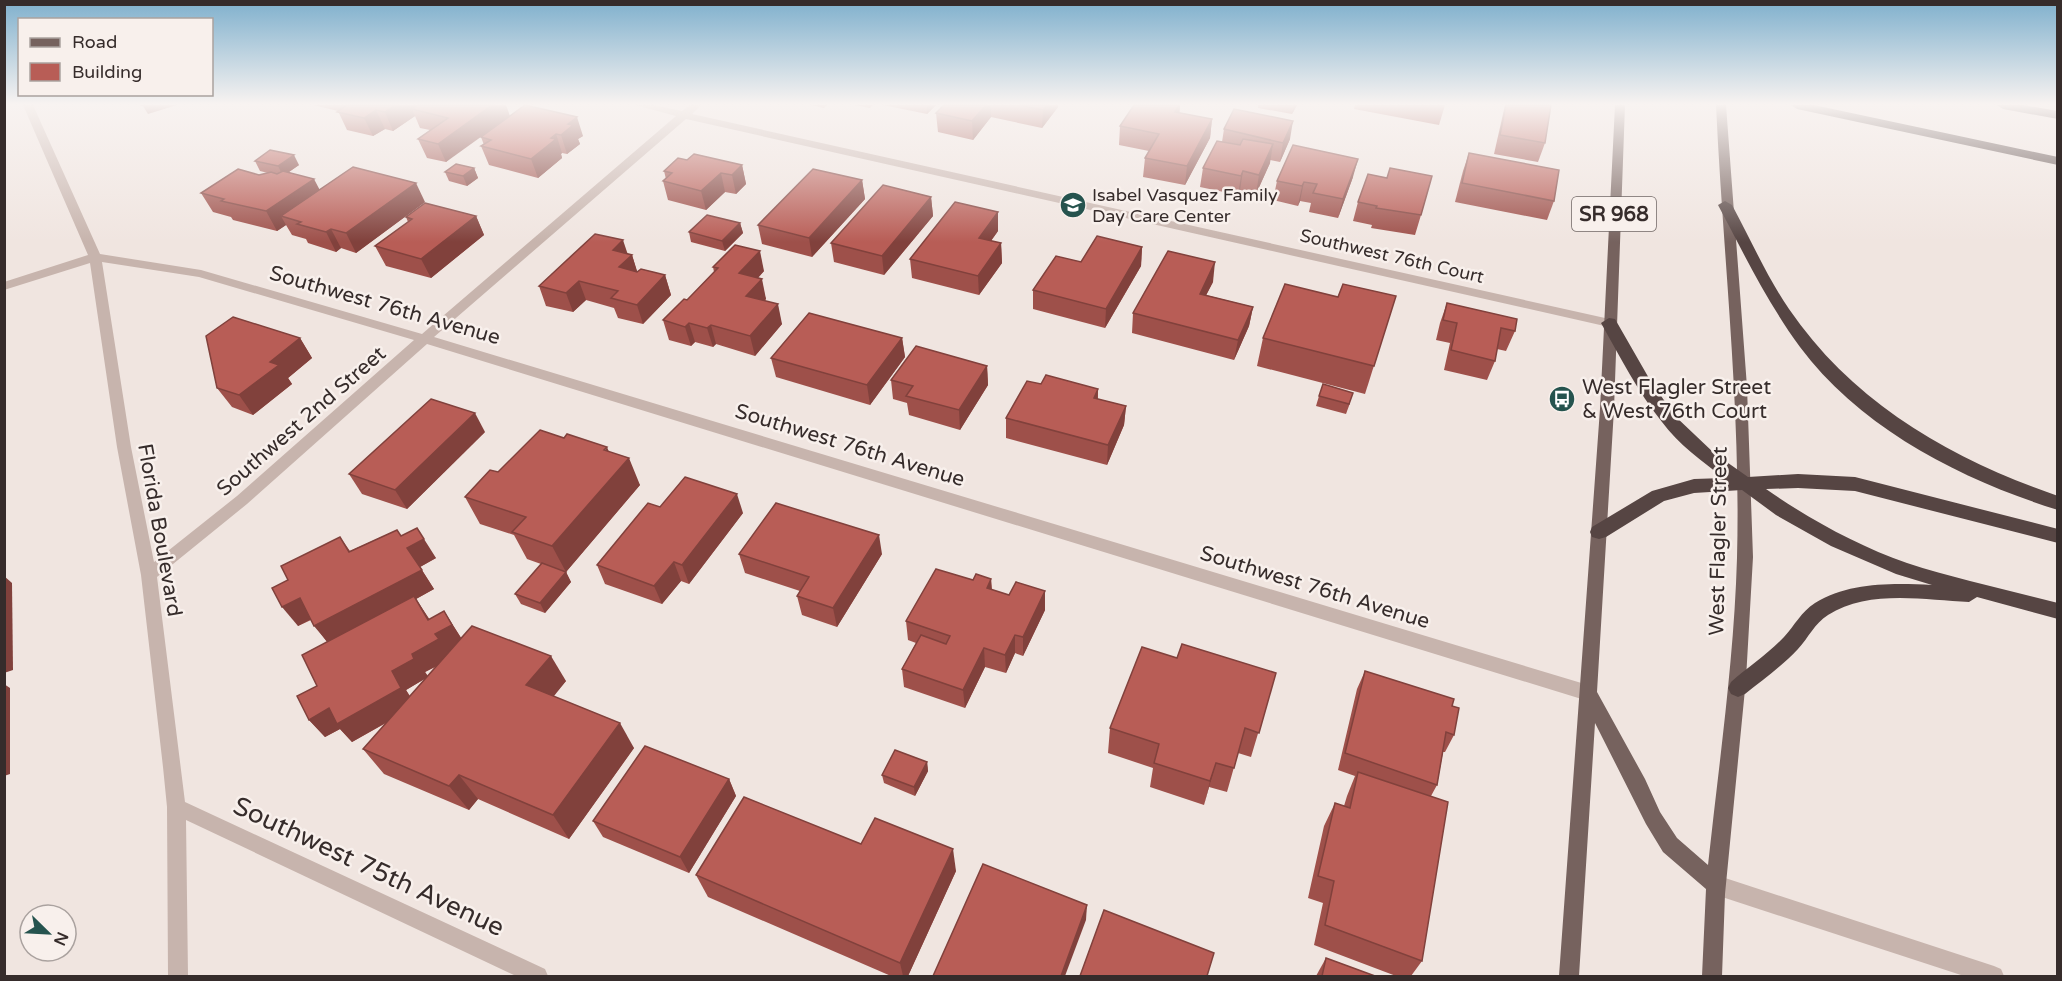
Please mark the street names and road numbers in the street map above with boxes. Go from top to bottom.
road number: SR 968 [1572,197,1656,231]
street label: Southwest 76th Court [1298,224,1486,288]
street label: Southwest 76th Avenue [267,261,503,350]
street label: Southwest 2nd Street [212,341,391,502]
street label: Southwest 76th Avenue [732,399,968,492]
street label: Florida Boulevard [132,442,187,619]
street label: West Flagler Street [1704,446,1733,636]
street label: Southwest 76th Avenue [1197,541,1433,634]
street label: Southwest 75th Avenue [228,790,509,943]

